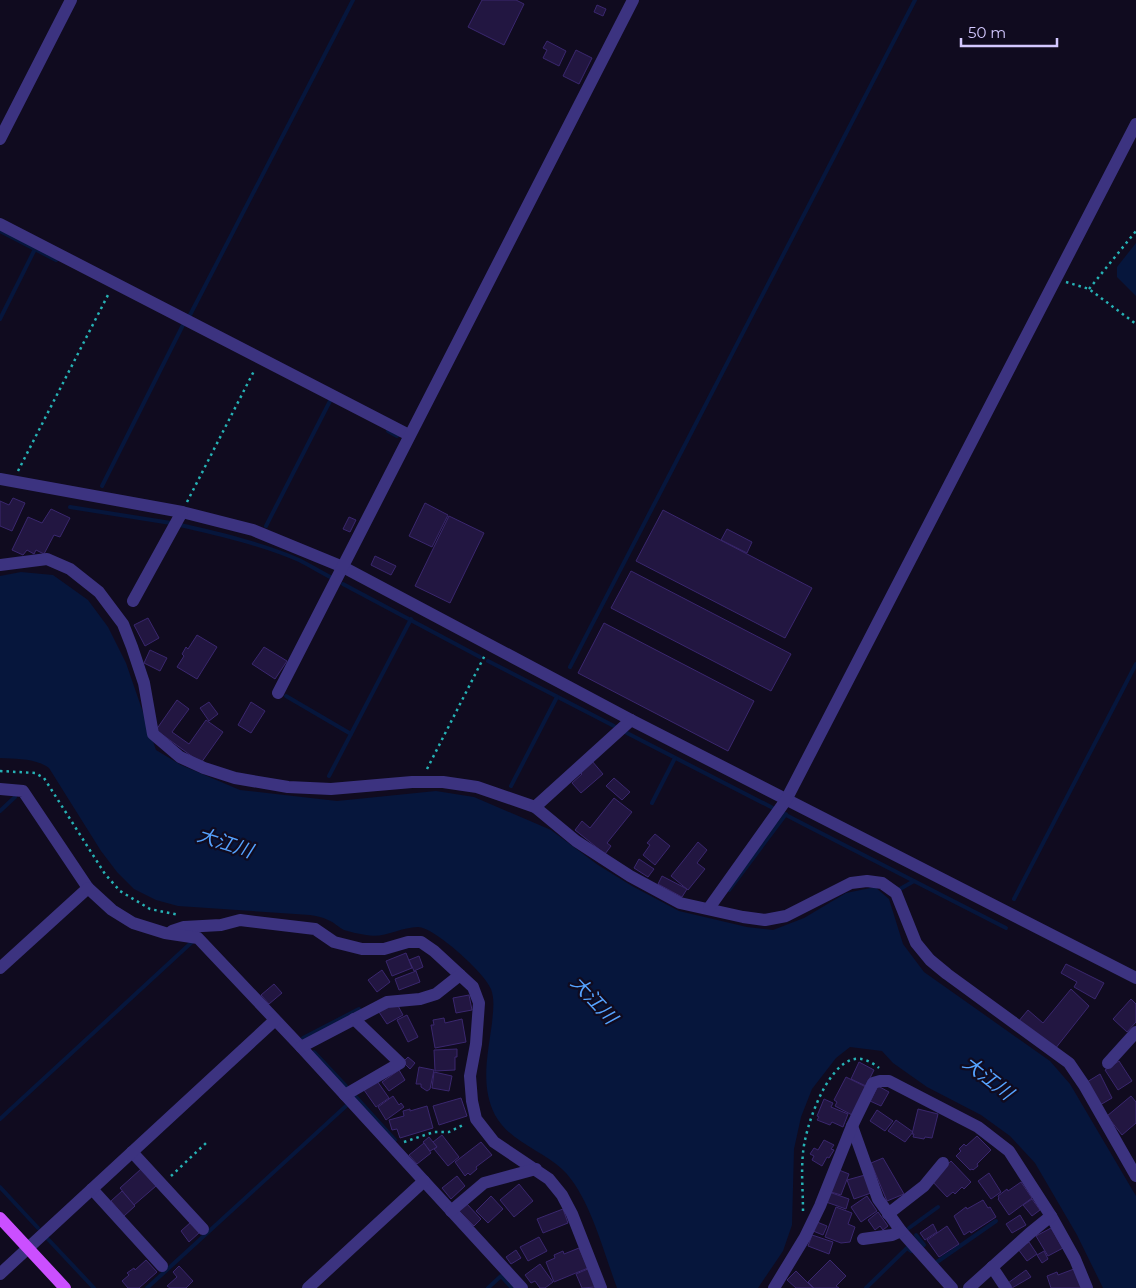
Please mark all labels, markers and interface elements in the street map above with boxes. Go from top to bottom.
scale bar [961,15,1057,47]
text: 50 m [968,23,1006,42]
water label: 大江川 [194,823,258,863]
water label: 大江川 [566,971,623,1030]
water label: 大江川 [958,1051,1019,1106]

